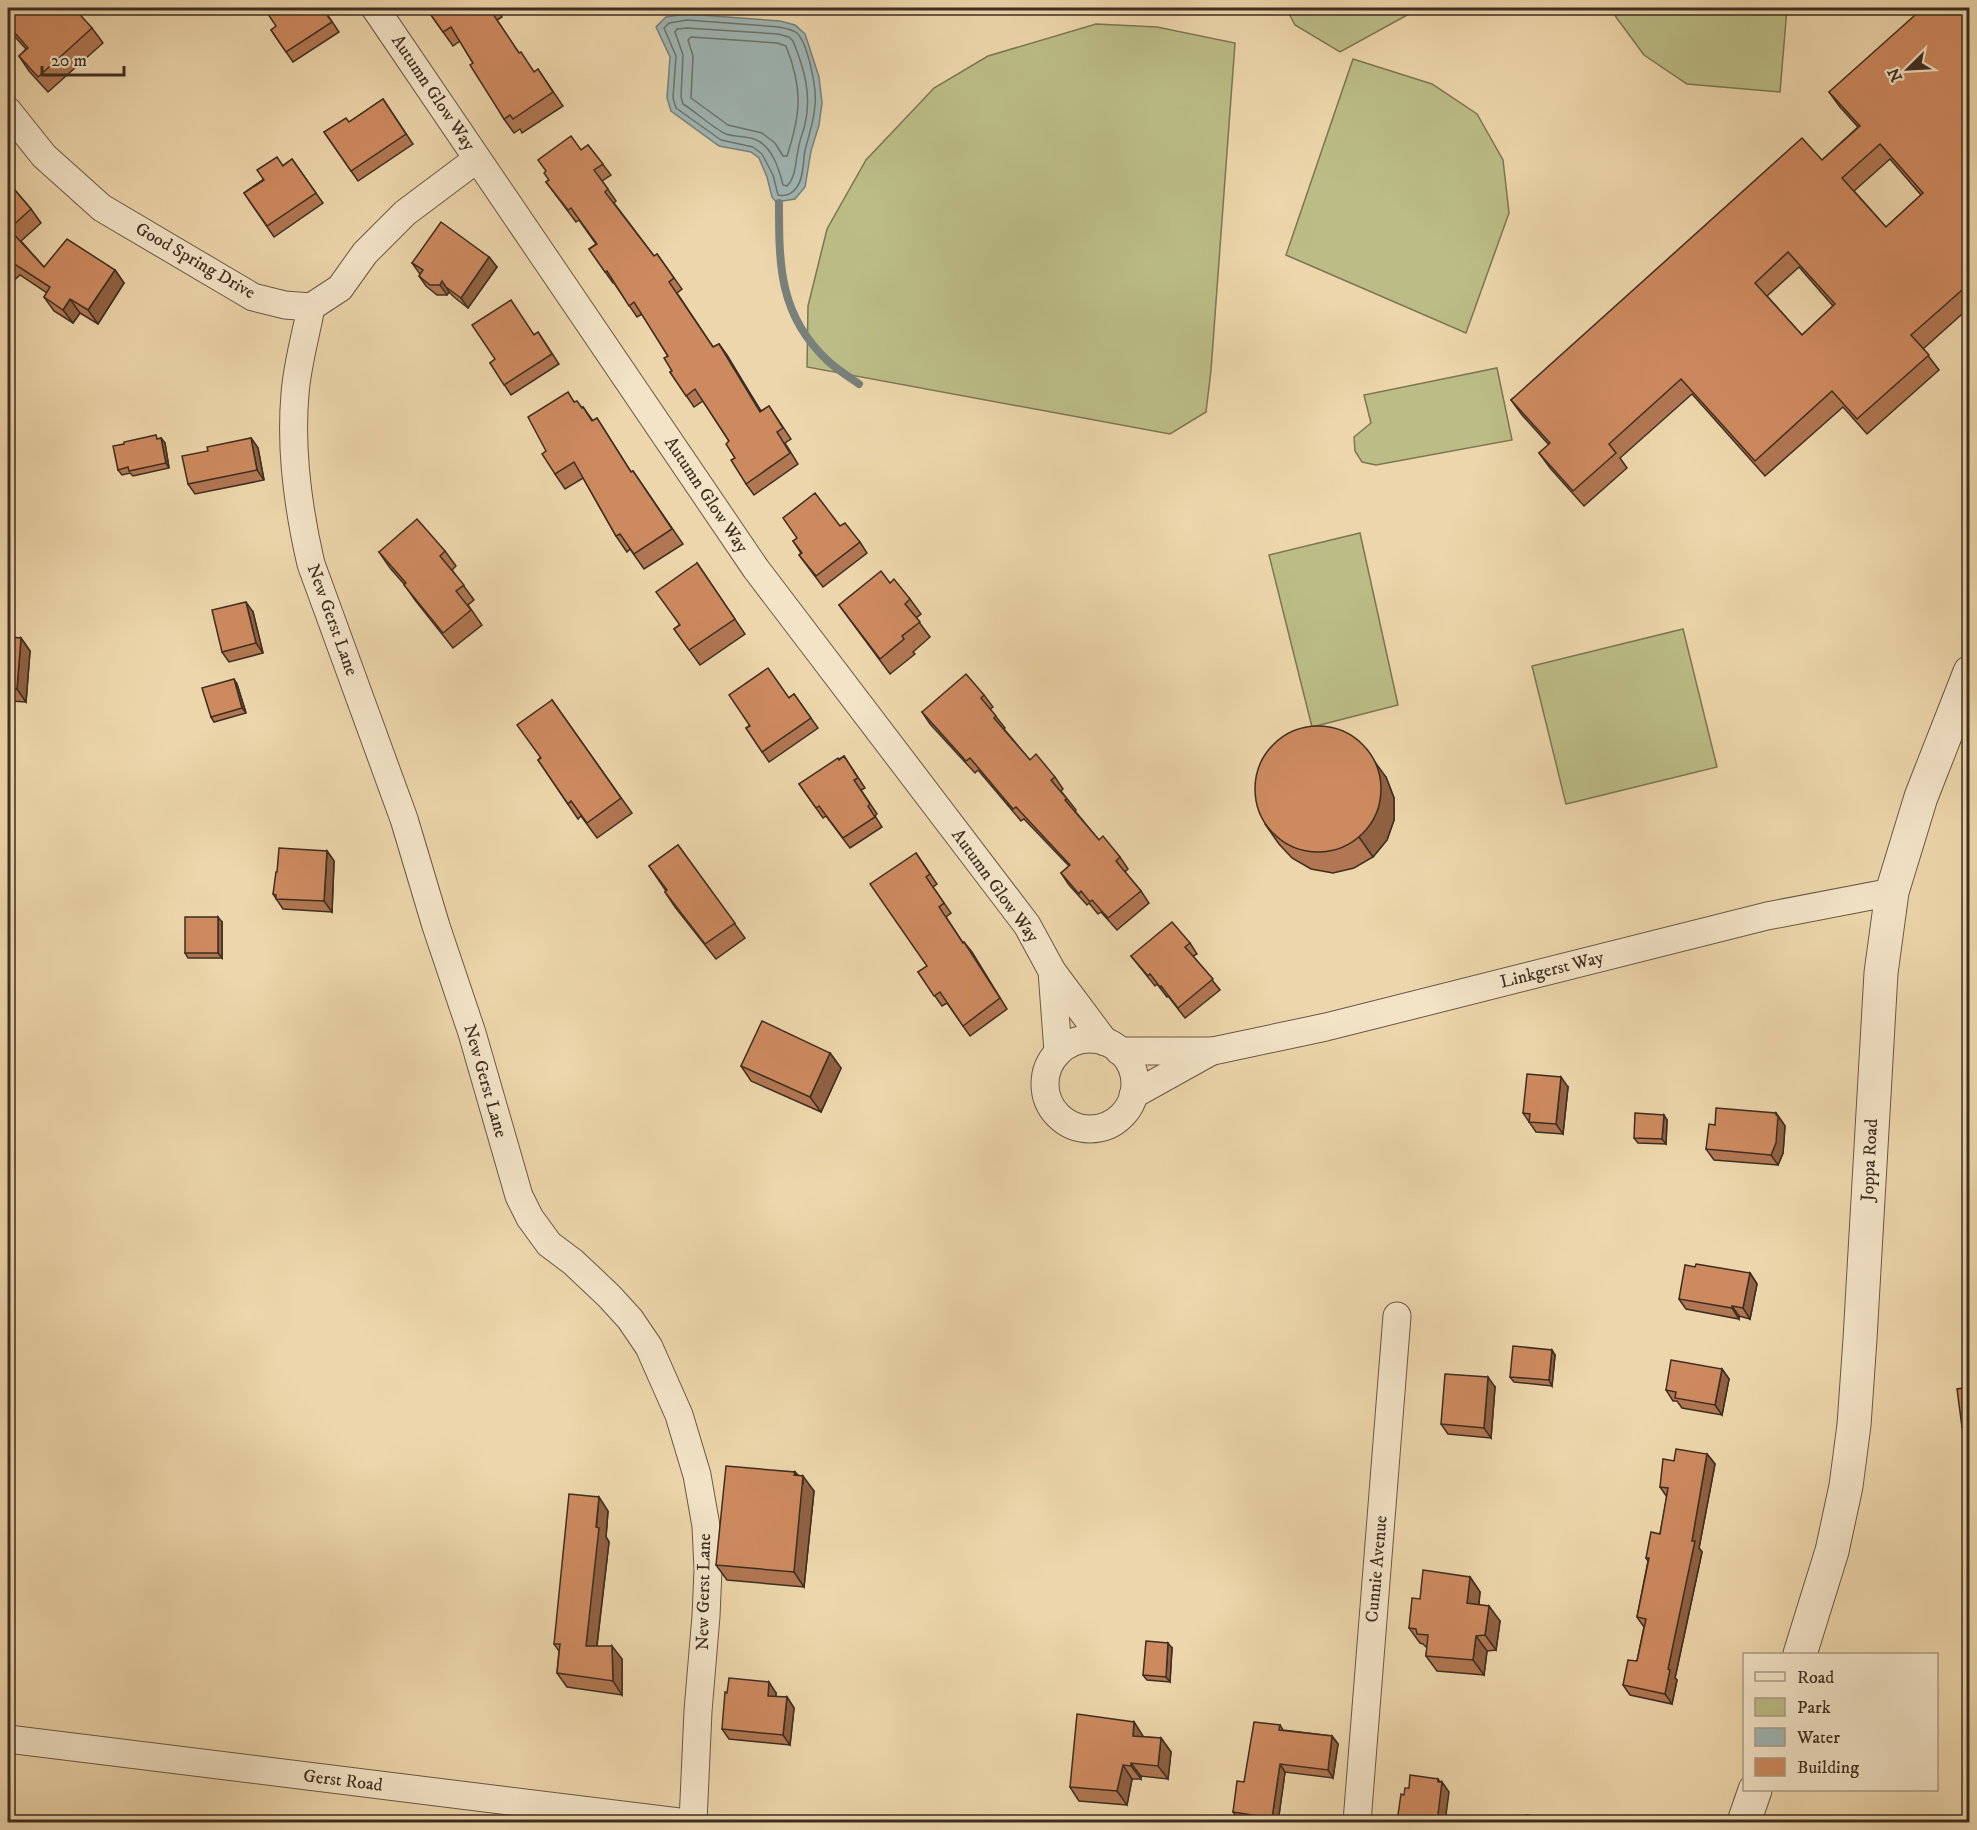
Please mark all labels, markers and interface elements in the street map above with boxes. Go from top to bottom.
street label: Autumn Glow Way [386,31,480,155]
scale bar [42,39,124,77]
north arrow [1878,39,1938,99]
text: 20 m [51,50,87,72]
text: N [1883,65,1907,85]
street label: Good Spring Drive [131,218,259,304]
street label: Autumn Glow Way [659,433,753,557]
street label: New Gerst Lane [302,561,362,679]
street label: Autumn Glow Way [946,825,1044,947]
street label: Linkgerst Way [1498,946,1606,993]
street label: New Gerst Lane [458,1022,512,1140]
street label: Joppa Road [1857,1118,1883,1204]
street label: Cunnie Avenue [1361,1515,1393,1623]
street label: New Gerst Lane [692,1533,716,1651]
legend [1743,1653,1938,1791]
text: Road [1797,1667,1834,1689]
text: Park [1797,1697,1831,1719]
text: Water [1796,1727,1840,1749]
text: Building [1797,1757,1859,1779]
street label: Gerst Road [302,1765,384,1797]

